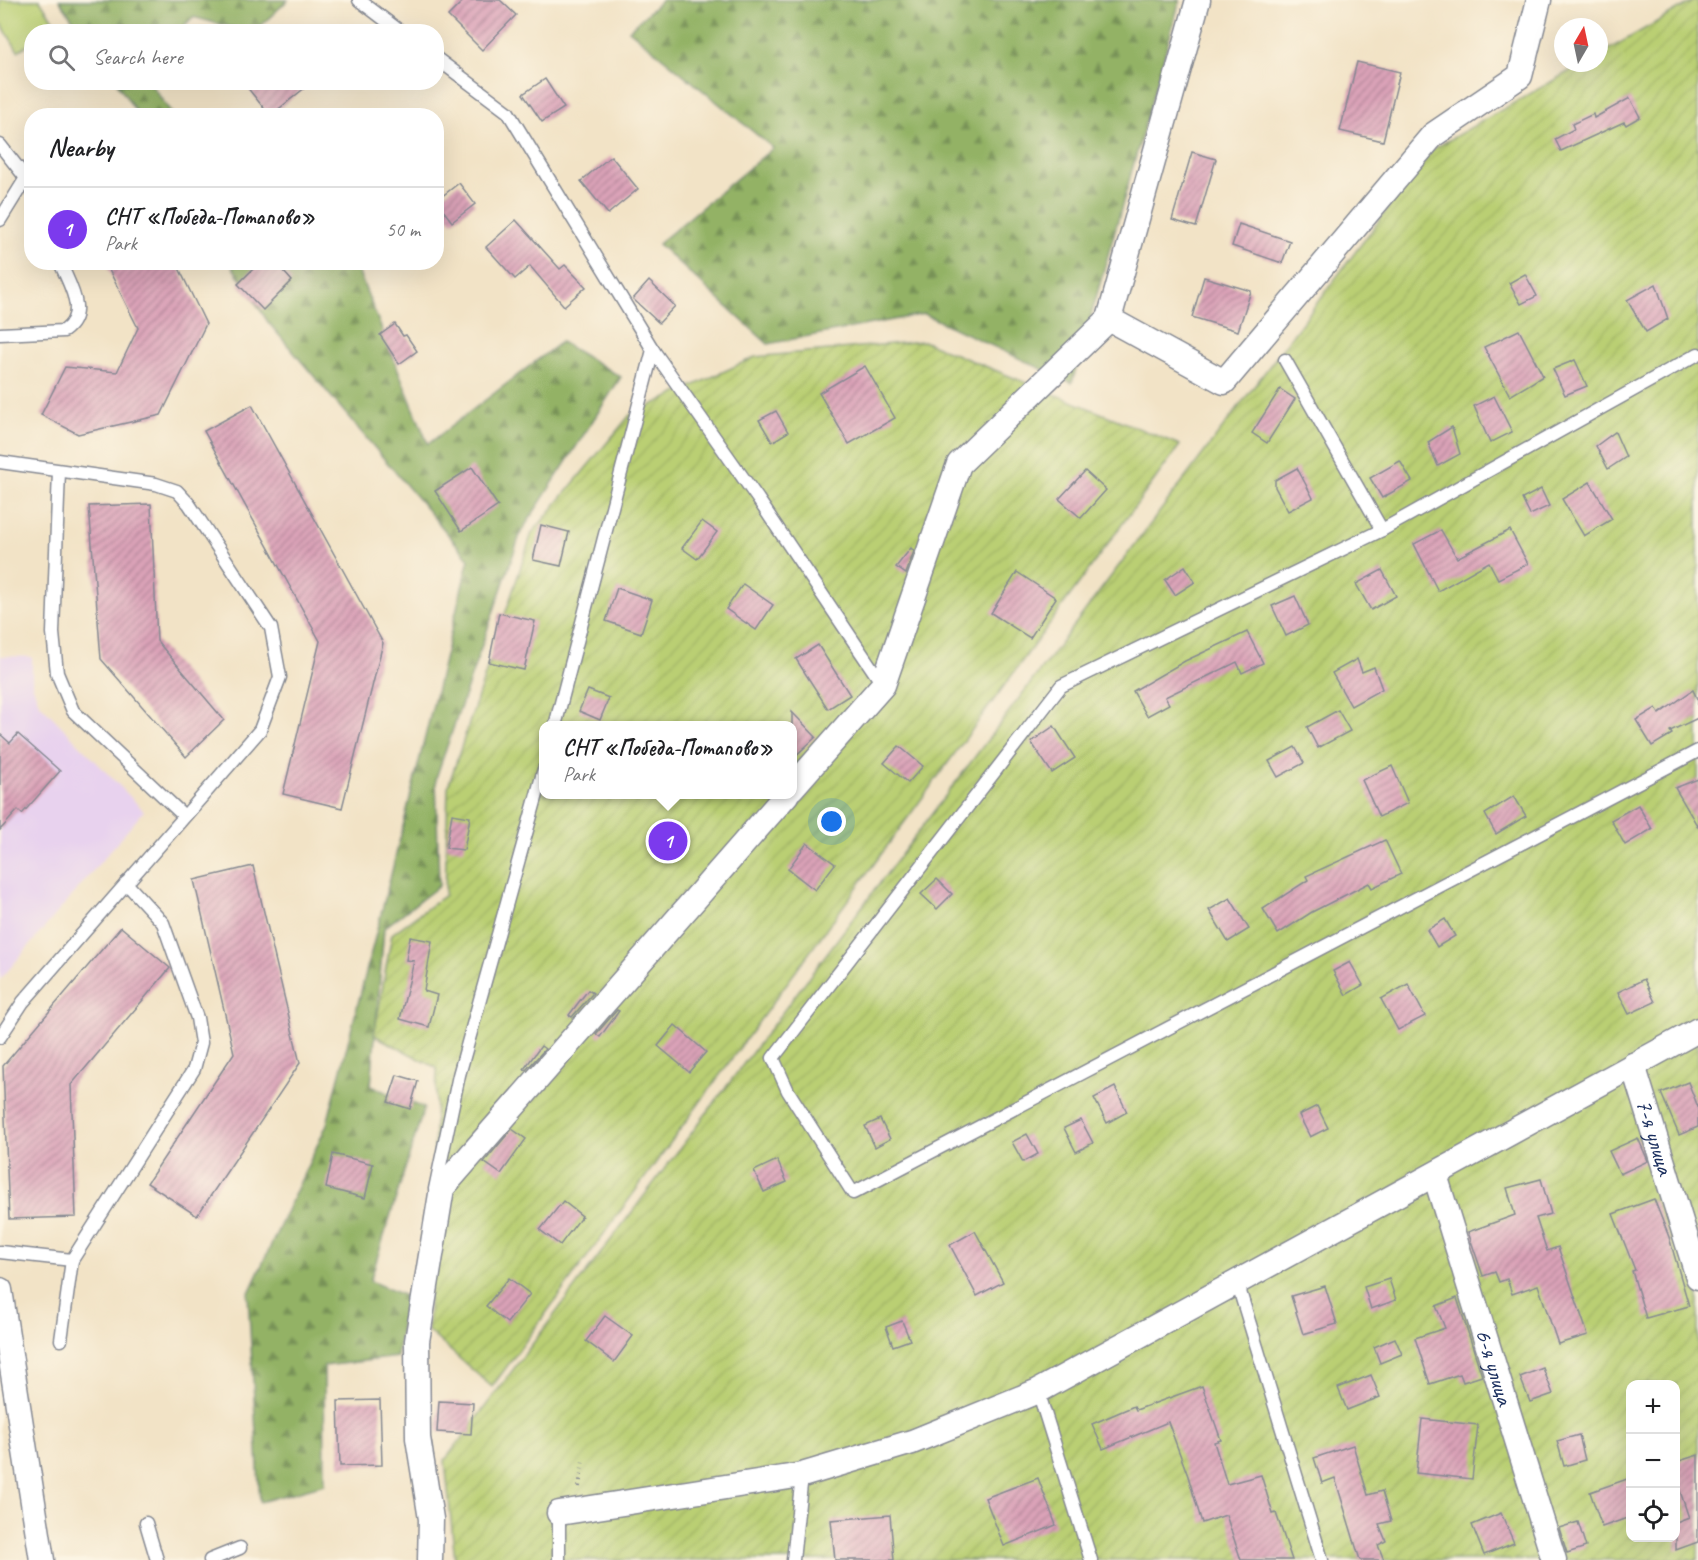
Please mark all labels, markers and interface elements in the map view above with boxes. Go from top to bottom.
north arrow [1554,18,1608,72]
search box [24,24,444,90]
icon: search [45,41,78,74]
text: Search here [93,43,183,71]
text: Nearby [48,131,113,164]
text: СНТ «Победа-Потапово» [105,203,315,231]
text: 1 [63,217,72,242]
text: 50 m [386,217,420,242]
text: Park [105,231,137,256]
popup [539,721,797,799]
text: СНТ «Победа-Потапово» [563,734,773,762]
text: Park [563,762,595,787]
your location [817,807,846,836]
pin: 1 [648,818,688,864]
street label: 7-я улица [1629,1095,1681,1180]
street label: 6-я улица [1468,1325,1521,1410]
map controls [1626,1380,1680,1542]
button: + [1626,1380,1680,1434]
button: − [1626,1434,1680,1488]
button: locate [1626,1488,1680,1542]

